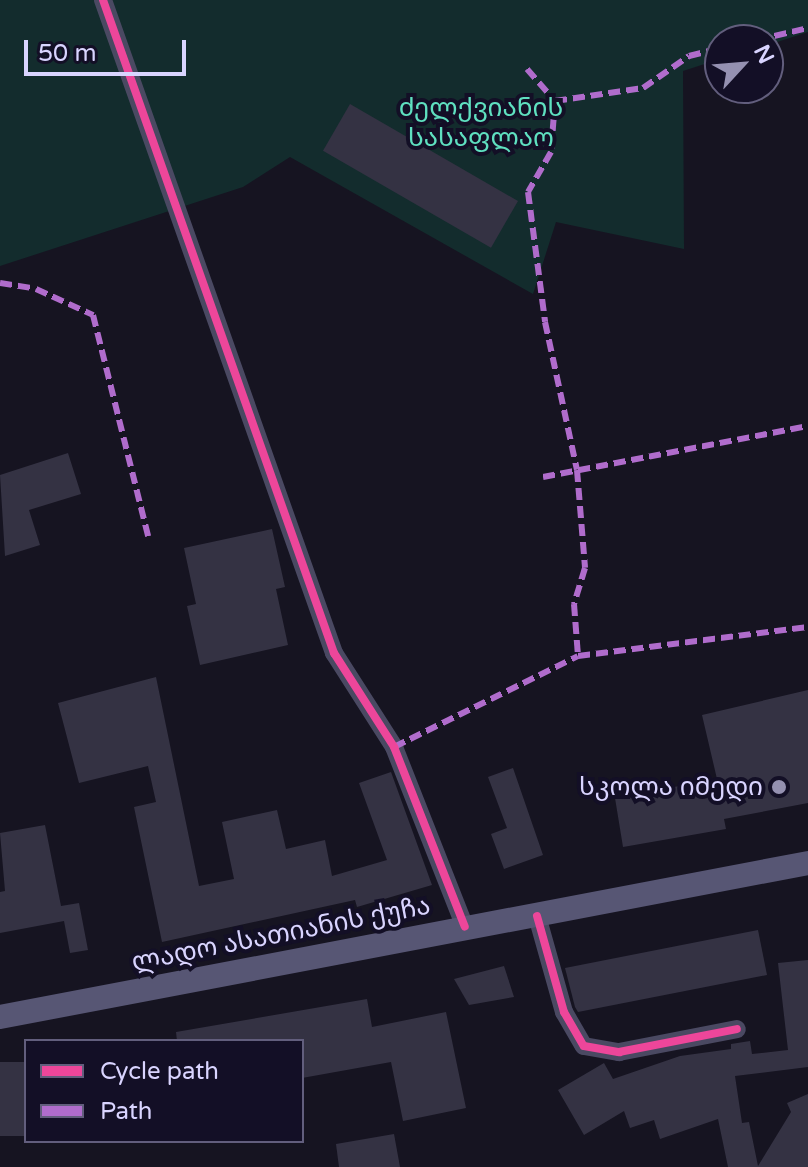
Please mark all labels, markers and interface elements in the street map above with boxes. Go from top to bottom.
scale bar [28,24,190,74]
north arrow [704,24,784,104]
text: 50 m [38,39,96,68]
text: N [748,41,779,68]
park label: ძელქვიანის სასაფლაო [399,92,563,154]
place label: სკოლა იმედი [579,771,763,803]
marker: სკოლა იმედი [770,778,788,796]
street label: ლადო ასათიანის ქუჩა [129,890,433,978]
legend [24,1039,304,1143]
text: Cycle path [100,1057,219,1086]
text: Path [100,1097,153,1126]

